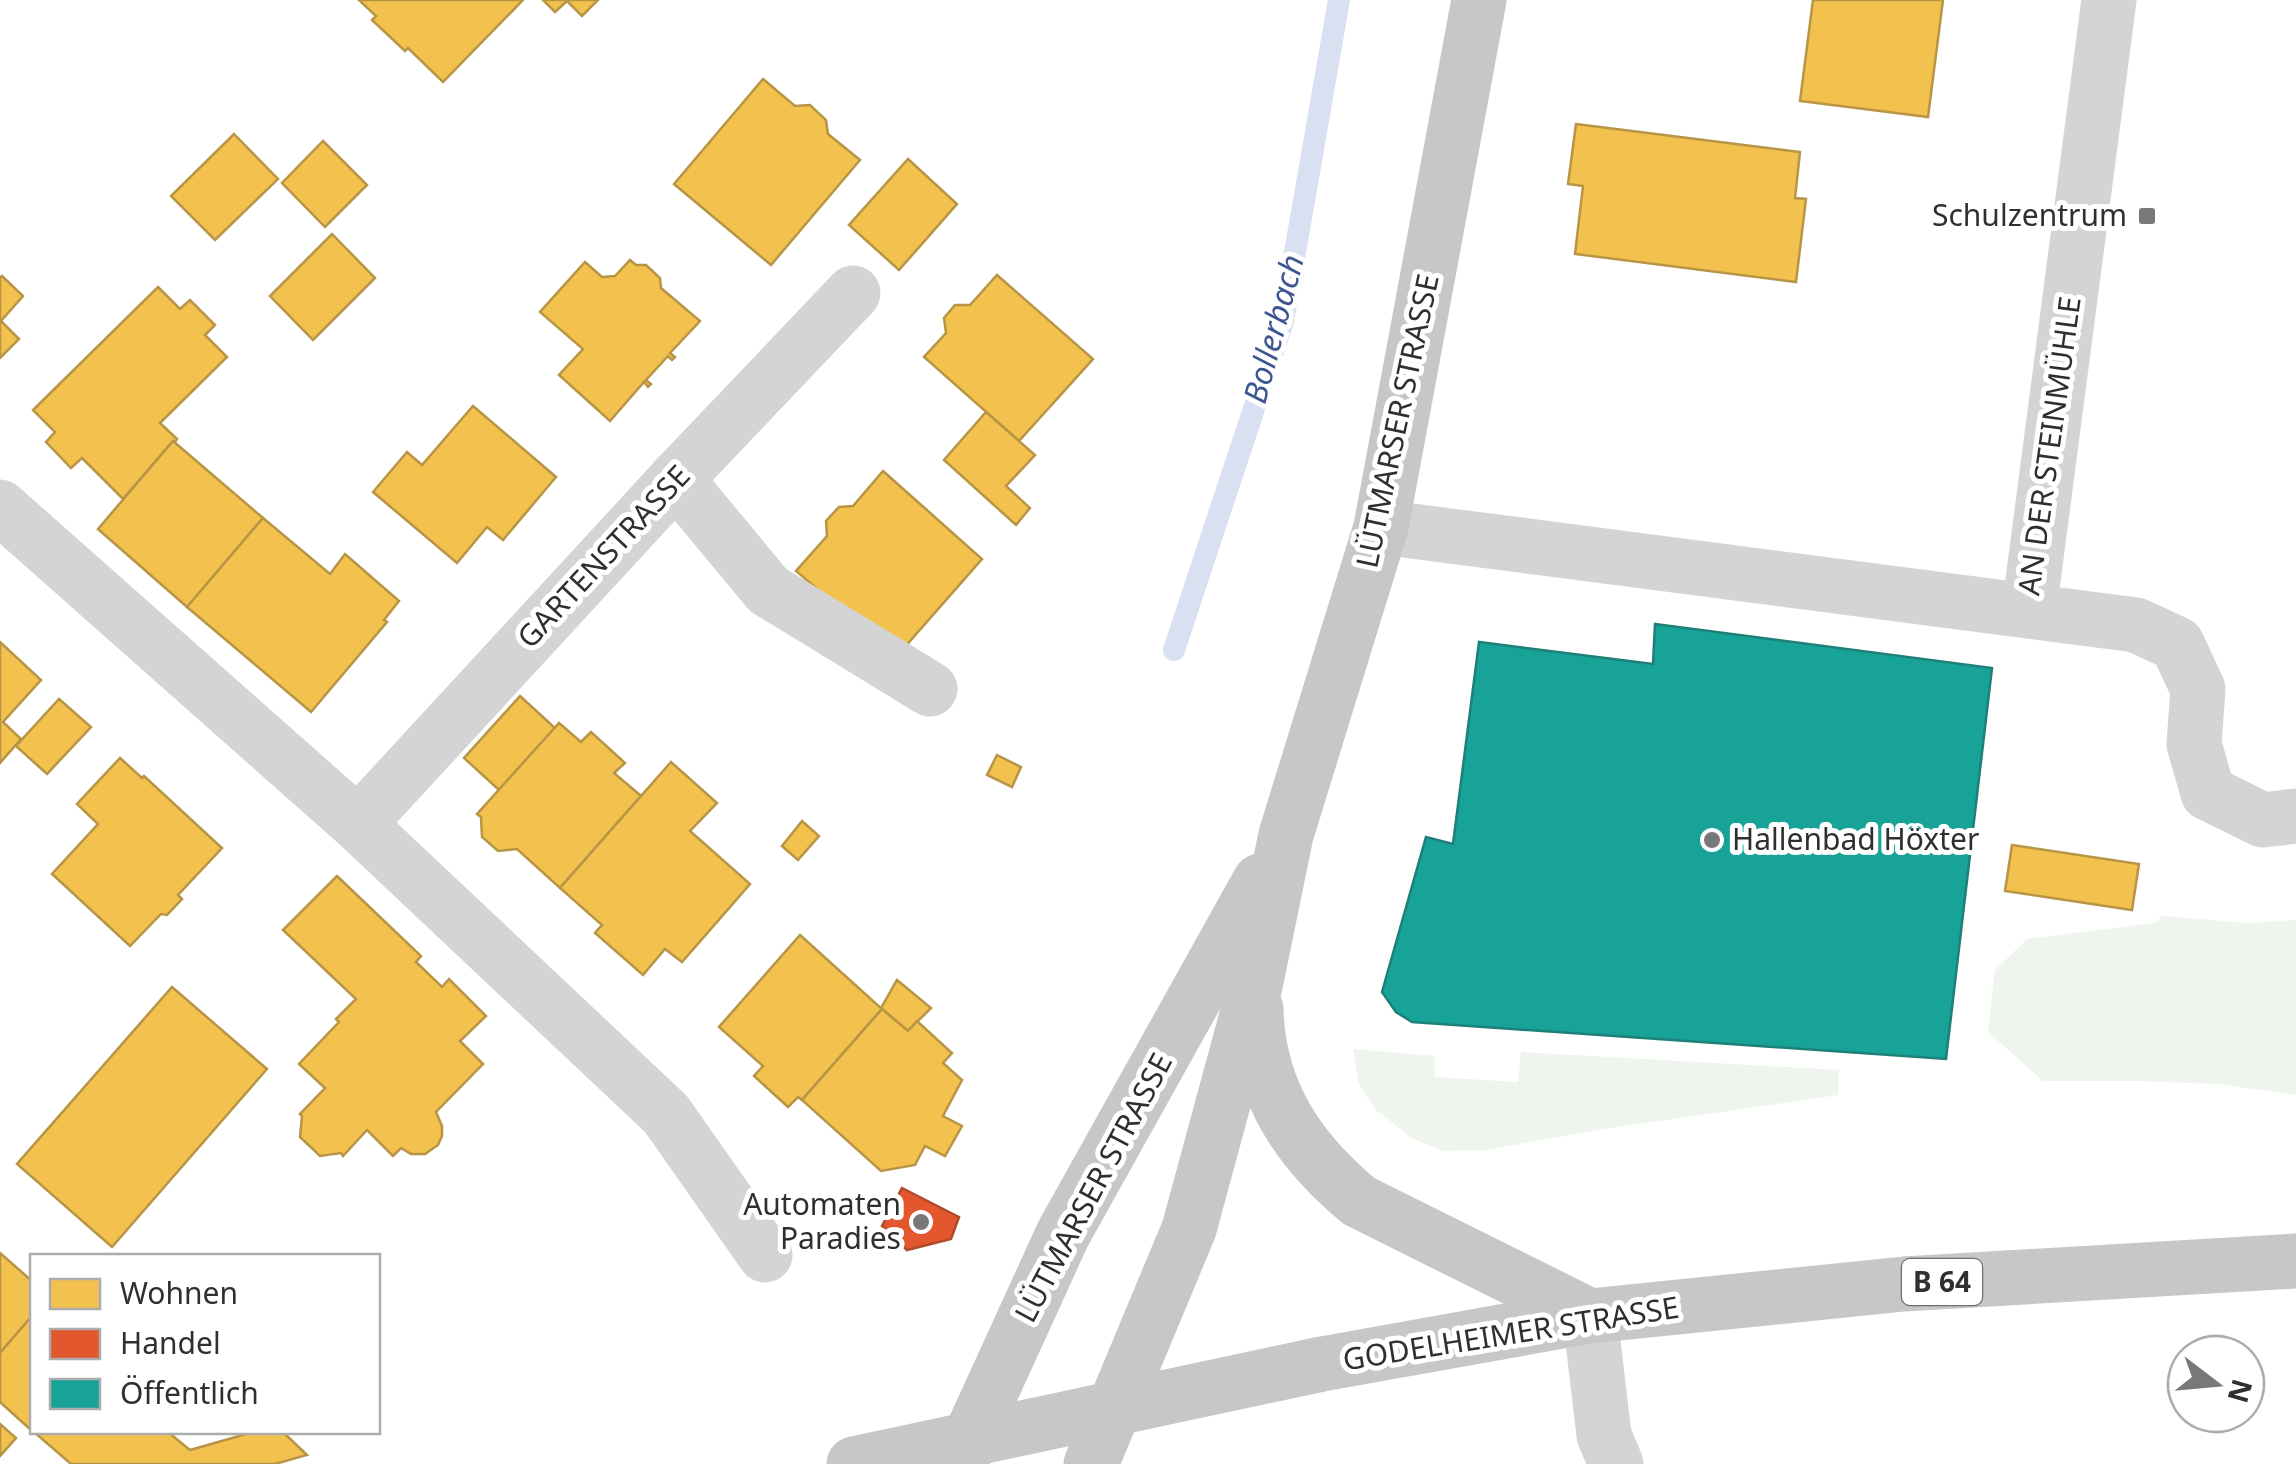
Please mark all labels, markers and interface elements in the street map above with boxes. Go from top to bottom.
place label: Schulzentrum [1932,194,2127,235]
marker: Schulzentrum [2136,205,2158,227]
water label: Bollerbach [1232,250,1313,408]
street label: LÜTMARSER STRASSE [1345,270,1448,571]
street label: AN DER STEINMÜHLE [2007,294,2090,598]
street label: GARTENSTRASSE [507,456,699,656]
place label: Hallenbad Höxter [1732,818,1979,859]
marker: Hallenbad Höxter [1701,829,1723,851]
street label: LÜTMARSER STRASSE [1004,1046,1181,1329]
place label: Automaten Paradies [743,1183,901,1258]
marker: Automaten Paradies [910,1211,932,1233]
legend [30,1254,380,1434]
road number: B 64 [1902,1259,1982,1305]
text: Wohnen [120,1272,238,1313]
street label: GODELHEIMER STRASSE [1340,1286,1682,1379]
text: Handel [120,1322,221,1363]
north arrow [2166,1334,2266,1434]
text: Öffentlich [120,1372,259,1413]
text: N [2220,1375,2262,1407]

